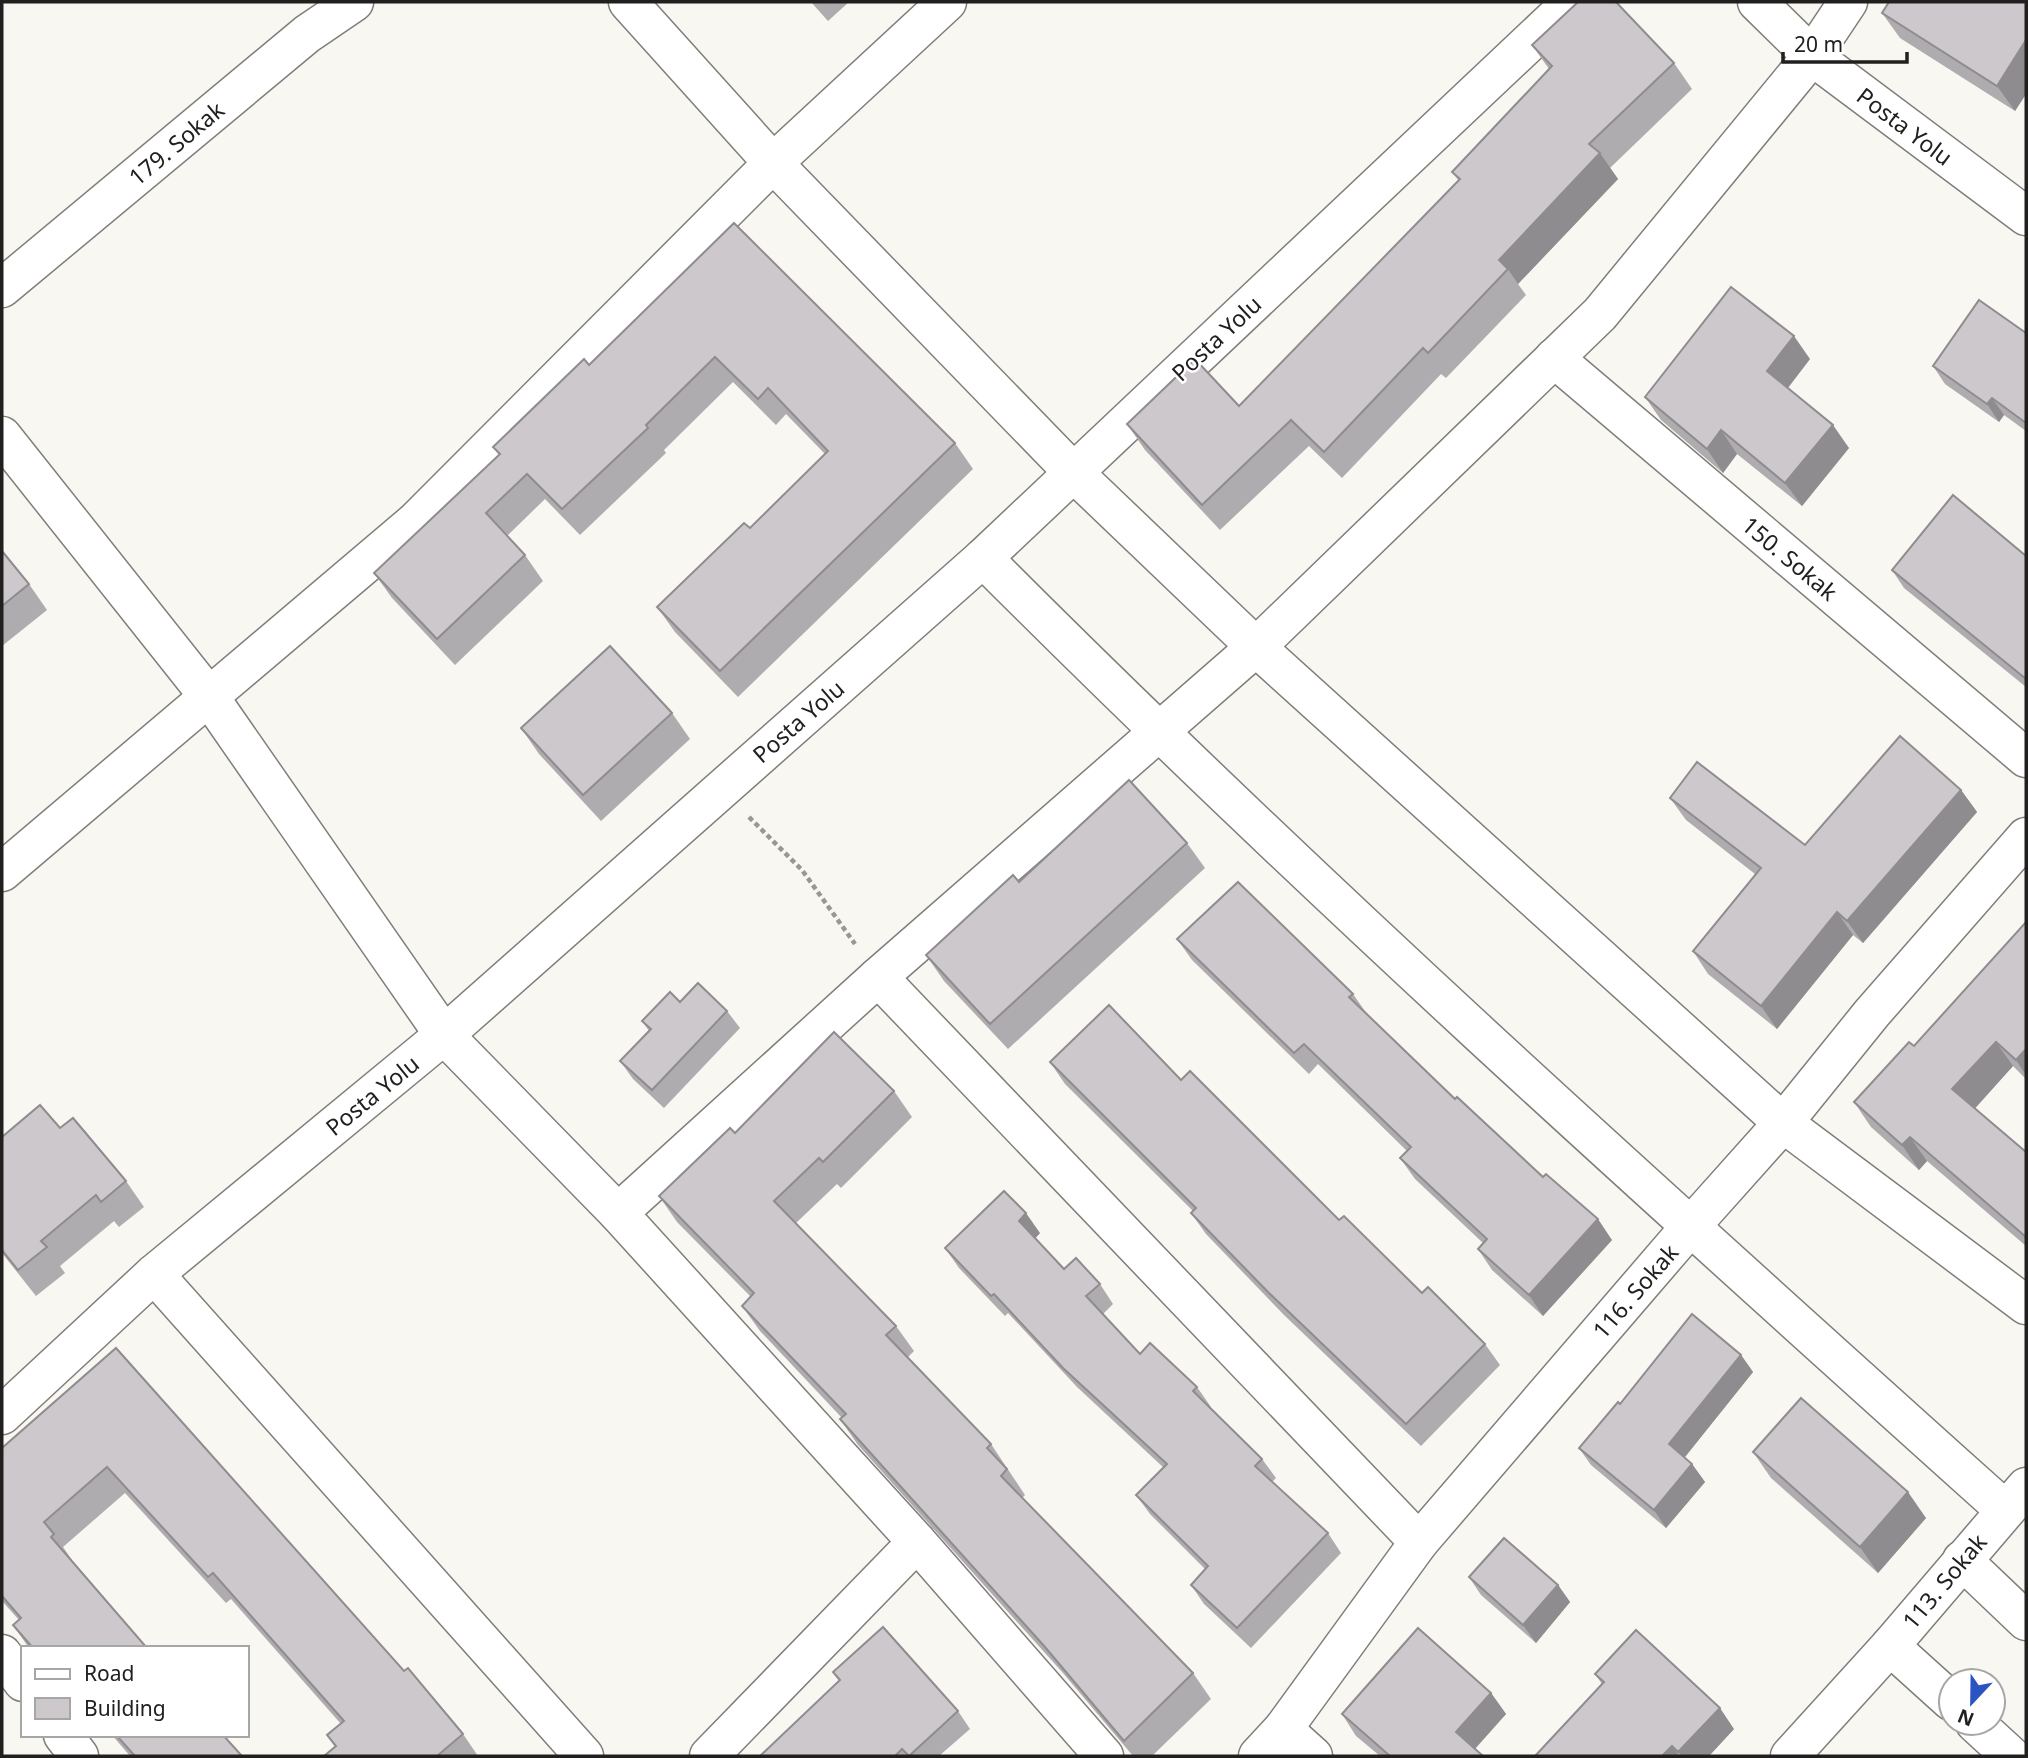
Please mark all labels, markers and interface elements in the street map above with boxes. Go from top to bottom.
scale bar [1783,21,1907,65]
text: 20 m [1794,30,1843,58]
street label: Posta Yolu [1851,80,1959,172]
street label: 179. Sokak [121,93,231,192]
street label: Posta Yolu [1164,288,1268,388]
street label: 150. Sokak [1735,509,1845,608]
street label: Posta Yolu [745,672,851,770]
street label: Posta Yolu [318,1047,426,1143]
street label: 116. Sokak [1585,1236,1685,1345]
street label: 113. Sokak [1895,1526,1994,1636]
legend [21,1646,248,1737]
text: Road [84,1659,134,1687]
north arrow [1937,1667,2007,1737]
text: Building [84,1694,166,1722]
text: N [1954,1703,1978,1733]

